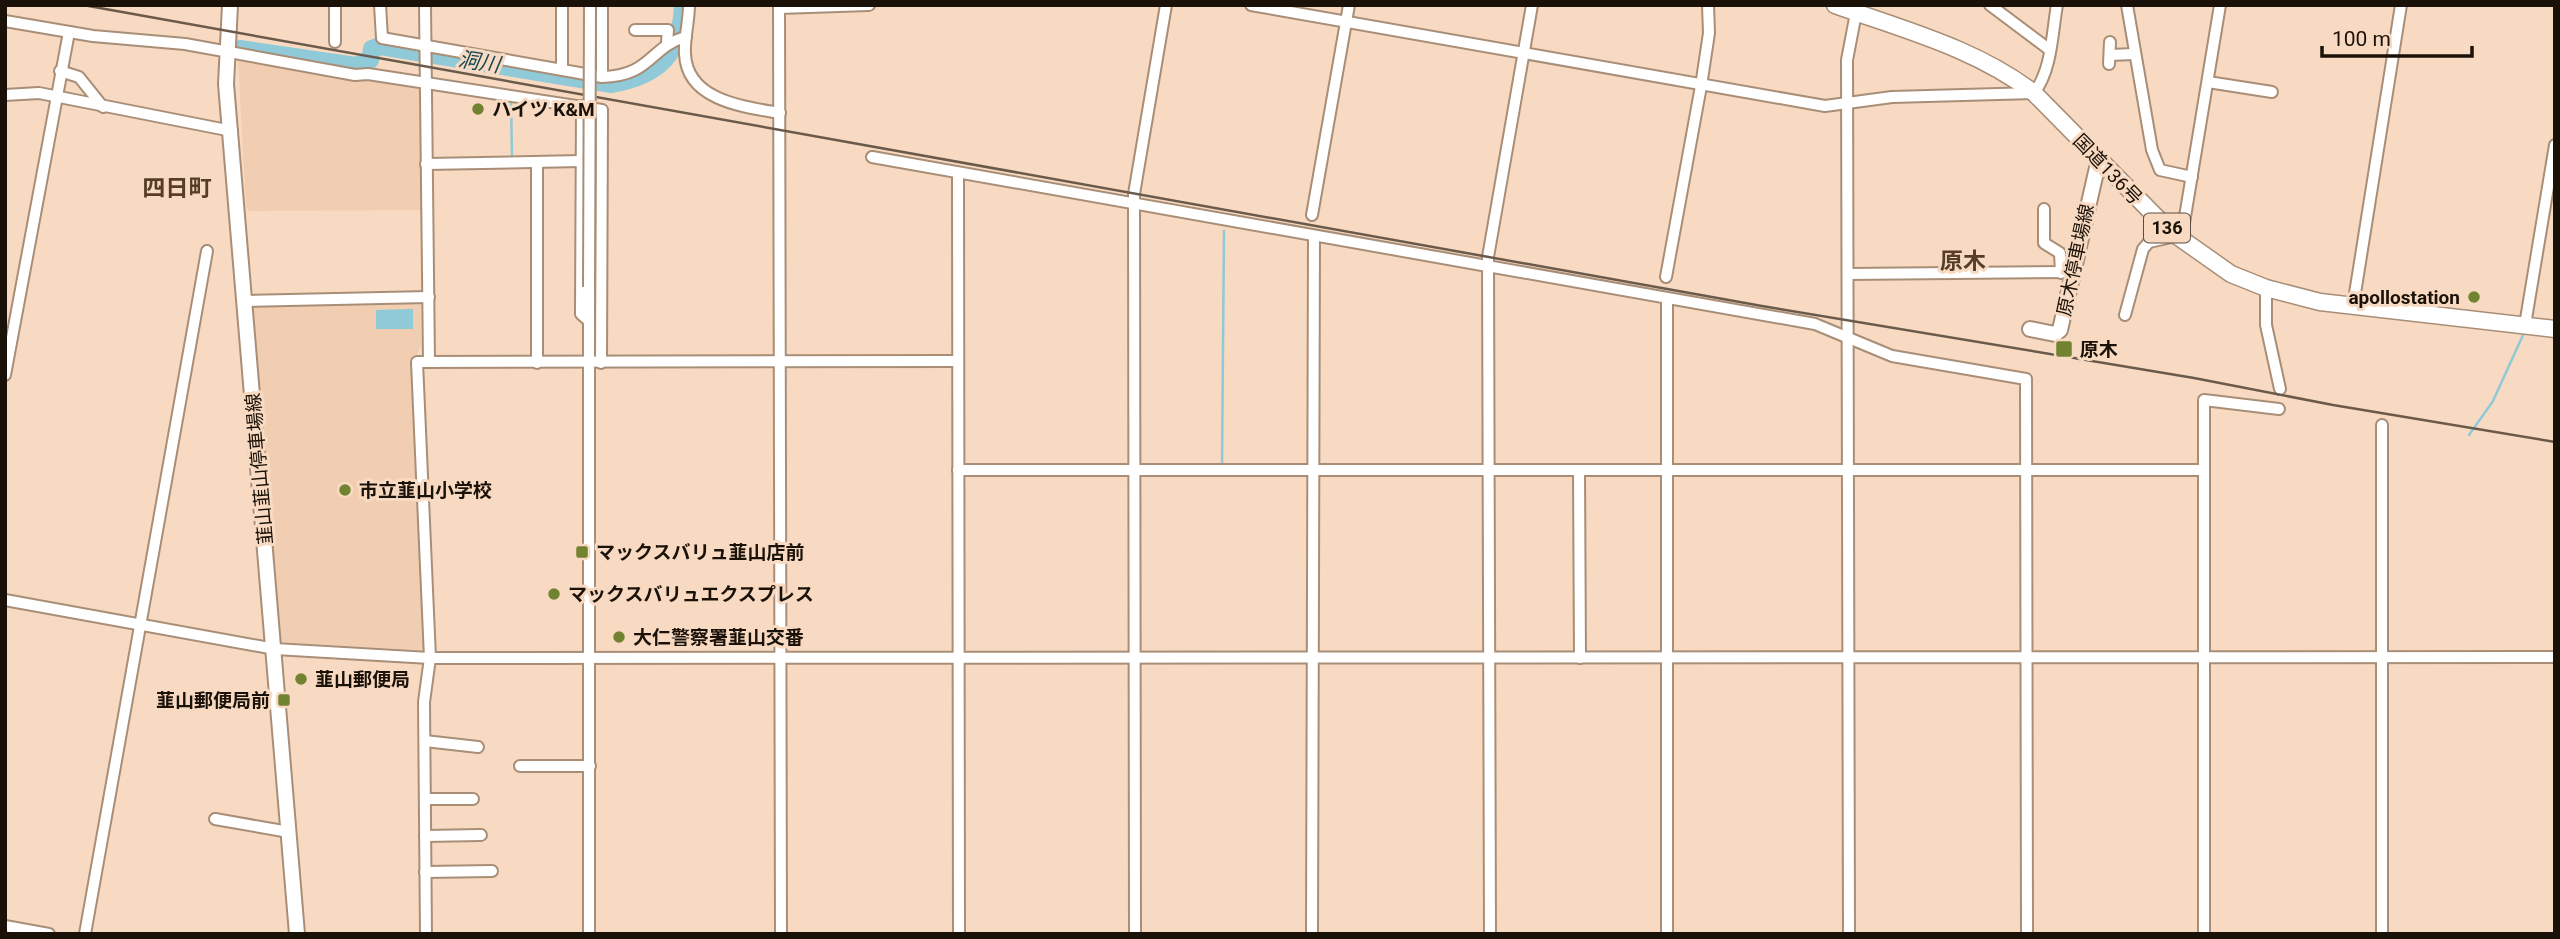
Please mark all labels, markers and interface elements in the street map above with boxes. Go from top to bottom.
scale bar [2322,14,2472,58]
text: 100 m [2332,27,2391,51]
water label: 洞川 [456,47,504,77]
place label: ハイツ K&M [492,98,595,121]
marker: ハイツ K&M [470,101,486,117]
street label: 国道136号 [2068,129,2147,209]
district label: 四日町 [143,175,212,202]
street label: 原木停車場線 [2052,202,2099,318]
road number: 136 [2144,213,2190,242]
district label: 原木 [1940,248,1986,275]
place label: apollostation [2348,286,2460,309]
marker: apollostation [2466,289,2482,305]
place label: 原木 [2080,338,2118,361]
marker: 原木 [2054,339,2074,359]
street label: 韮山韮山停車場線 [241,392,278,546]
place label: 市立韮山小学校 [359,479,492,502]
marker: 市立韮山小学校 [337,482,353,498]
place label: マックスバリュ韮山店前 [596,541,804,564]
marker: マックスバリュ韮山店前 [574,544,590,560]
place label: マックスバリュエクスプレス [568,583,814,606]
marker: マックスバリュエクスプレス [546,586,562,602]
place label: 大仁警察署韮山交番 [633,626,804,649]
marker: 大仁警察署韮山交番 [611,629,627,645]
place label: 韮山郵便局 [315,668,410,691]
marker: 韮山郵便局 [293,671,309,687]
place label: 韮山郵便局前 [156,689,270,712]
marker: 韮山郵便局前 [276,692,292,708]

